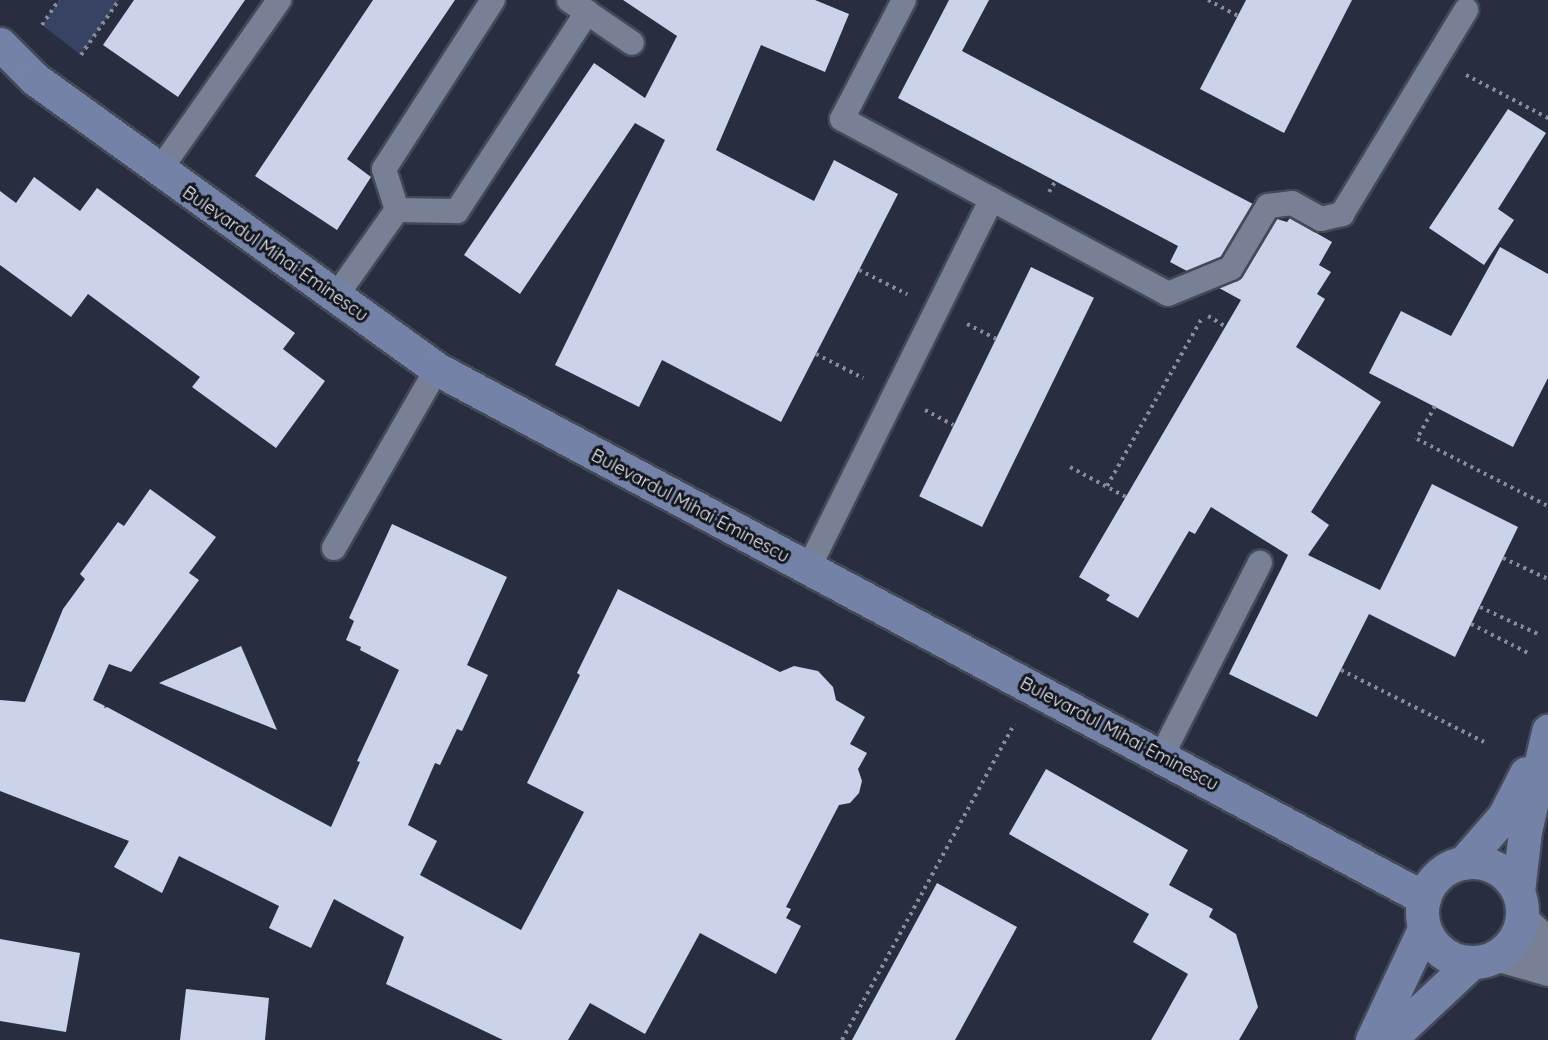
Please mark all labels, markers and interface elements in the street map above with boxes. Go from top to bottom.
street label: Bulevardul Mihai Eminescu [178,182,372,326]
street label: Bulevardul Mihai Eminescu [587,445,793,567]
street label: Bulevardul Mihai Eminescu [1016,673,1222,795]

